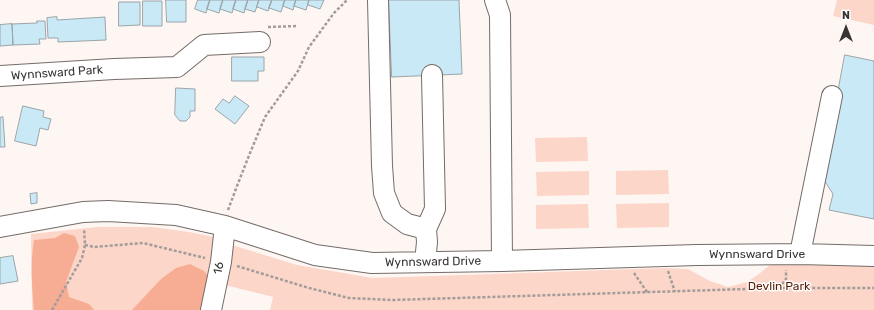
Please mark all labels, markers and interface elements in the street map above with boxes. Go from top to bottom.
north arrow [826,8,866,48]
text: N [842,9,850,22]
street label: Wynnsward Park [10,63,104,83]
street label: Wynnsward Drive [709,248,805,262]
street label: Wynnsward Drive [385,254,481,270]
street label: 16 [211,261,227,275]
park label: Devlin Park [748,280,810,294]

